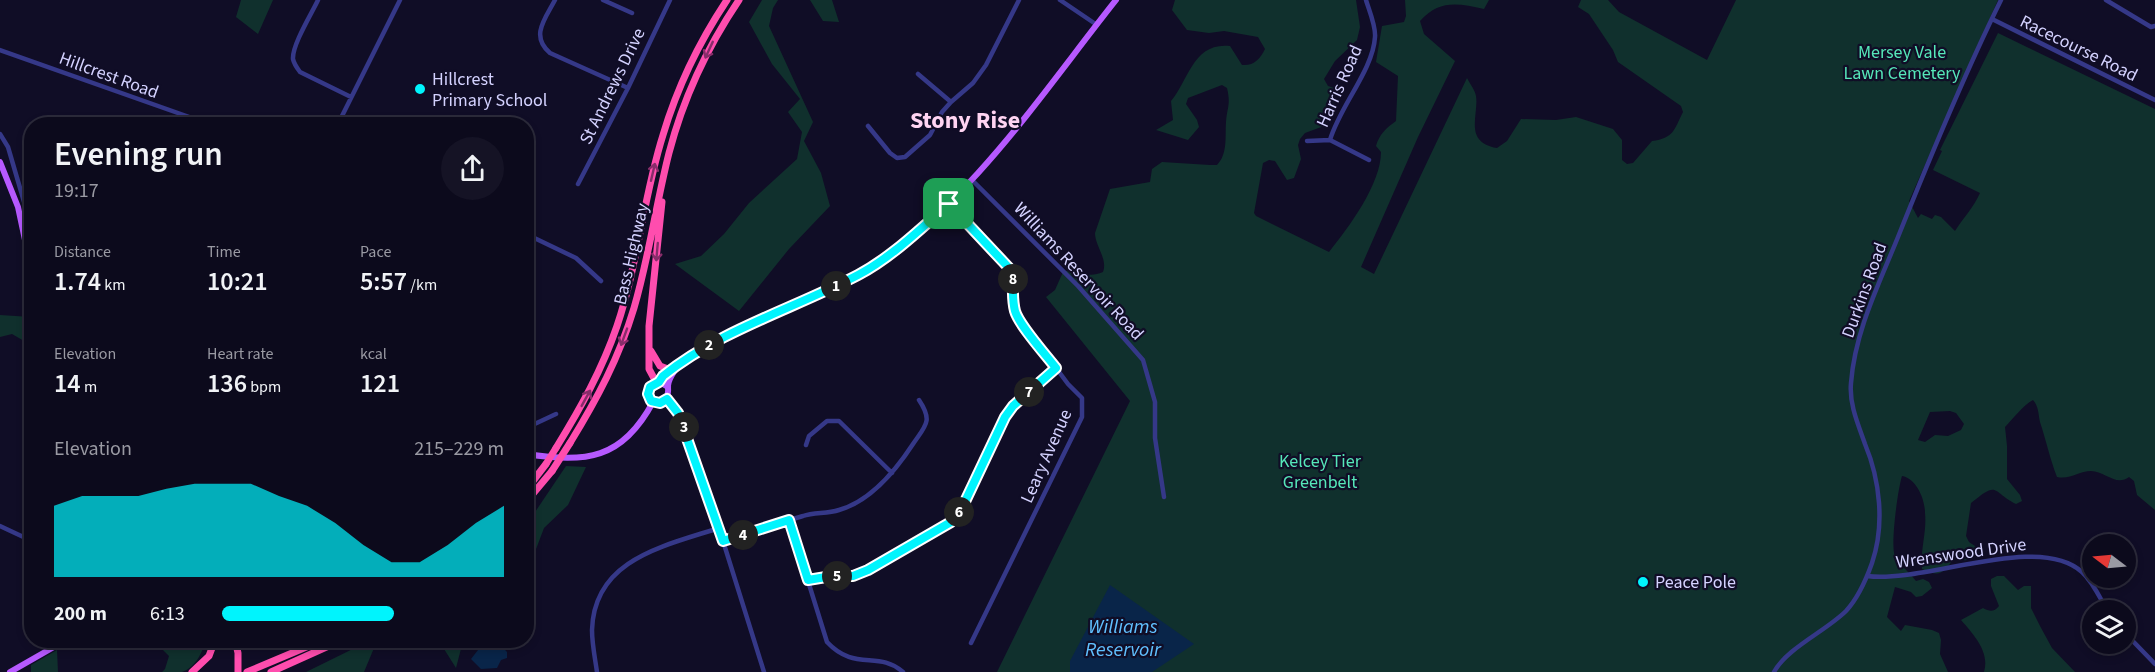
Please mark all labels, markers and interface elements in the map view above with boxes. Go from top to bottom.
street label: Racecourse Road [2016,9,2142,88]
street label: St Andrews Drive [573,24,651,149]
park label: Mersey Vale Lawn Cemetery [1844,40,1961,86]
one-way arrow [703,41,715,59]
street label: Harris Road [1310,41,1369,131]
street label: Hillcrest Road [56,46,162,105]
place label: Hillcrest Primary School [432,67,547,113]
marker: Hillcrest Primary School [413,82,427,96]
district label: Stony Rise [910,103,1020,138]
text: Evening run [54,131,223,178]
button: share [441,137,504,200]
one-way arrow [648,163,660,182]
text: 19:17 [54,177,99,205]
pin [923,178,974,229]
icon: arrive [932,187,965,220]
street label: Williams Reservoir Road [1008,197,1149,346]
street label: Bass Highway [608,200,655,307]
street label: Durkins Road [1836,239,1893,341]
text: Distance [54,241,111,263]
text: Time [207,241,241,263]
text: Pace [360,241,391,263]
one-way arrow [651,241,662,261]
text: 1.74 [54,263,101,300]
text: 10:21 [207,263,268,300]
text: 5:57 [360,263,407,300]
pin: 8 [998,264,1028,294]
text: 8 [1009,268,1017,290]
pin: 1 [821,271,851,301]
text: km [101,274,126,296]
text: /km [407,274,437,296]
text: 1 [832,275,840,297]
one-way arrow [618,327,629,346]
pin: 2 [694,330,724,360]
text: 2 [705,334,713,356]
text: Elevation [54,343,116,365]
text: Heart rate [207,343,274,365]
text: kcal [360,343,387,365]
text: 14 [54,365,81,402]
text: 136 [207,365,247,402]
text: 121 [360,365,400,402]
text: m [81,376,97,398]
text: bpm [247,376,281,398]
pin: 7 [1014,377,1044,407]
text: 7 [1025,381,1033,403]
one-way arrow [580,390,592,407]
street label: Leary Avenue [1015,405,1078,507]
pin: 3 [669,412,699,442]
text: 3 [680,416,688,438]
text: Elevation [54,435,132,463]
text: 215–229 m [414,435,504,463]
park label: Kelcey Tier Greenbelt [1279,449,1362,495]
pin: 6 [944,497,974,527]
text: 6 [955,501,963,523]
pin: 4 [728,520,758,550]
text: 4 [739,524,747,546]
street label: Wrenswood Drive [1894,532,2028,575]
north arrow [2082,534,2136,588]
map controls [2082,534,2136,654]
pin: 5 [822,561,852,591]
text: 5 [833,565,841,587]
place label: Peace Pole [1655,570,1736,595]
marker: Peace Pole [1636,575,1650,589]
text: 200 m [54,600,107,628]
text: 6:13 [150,600,185,628]
button: layers [2082,600,2136,654]
water label: Williams Reservoir [1085,613,1162,664]

